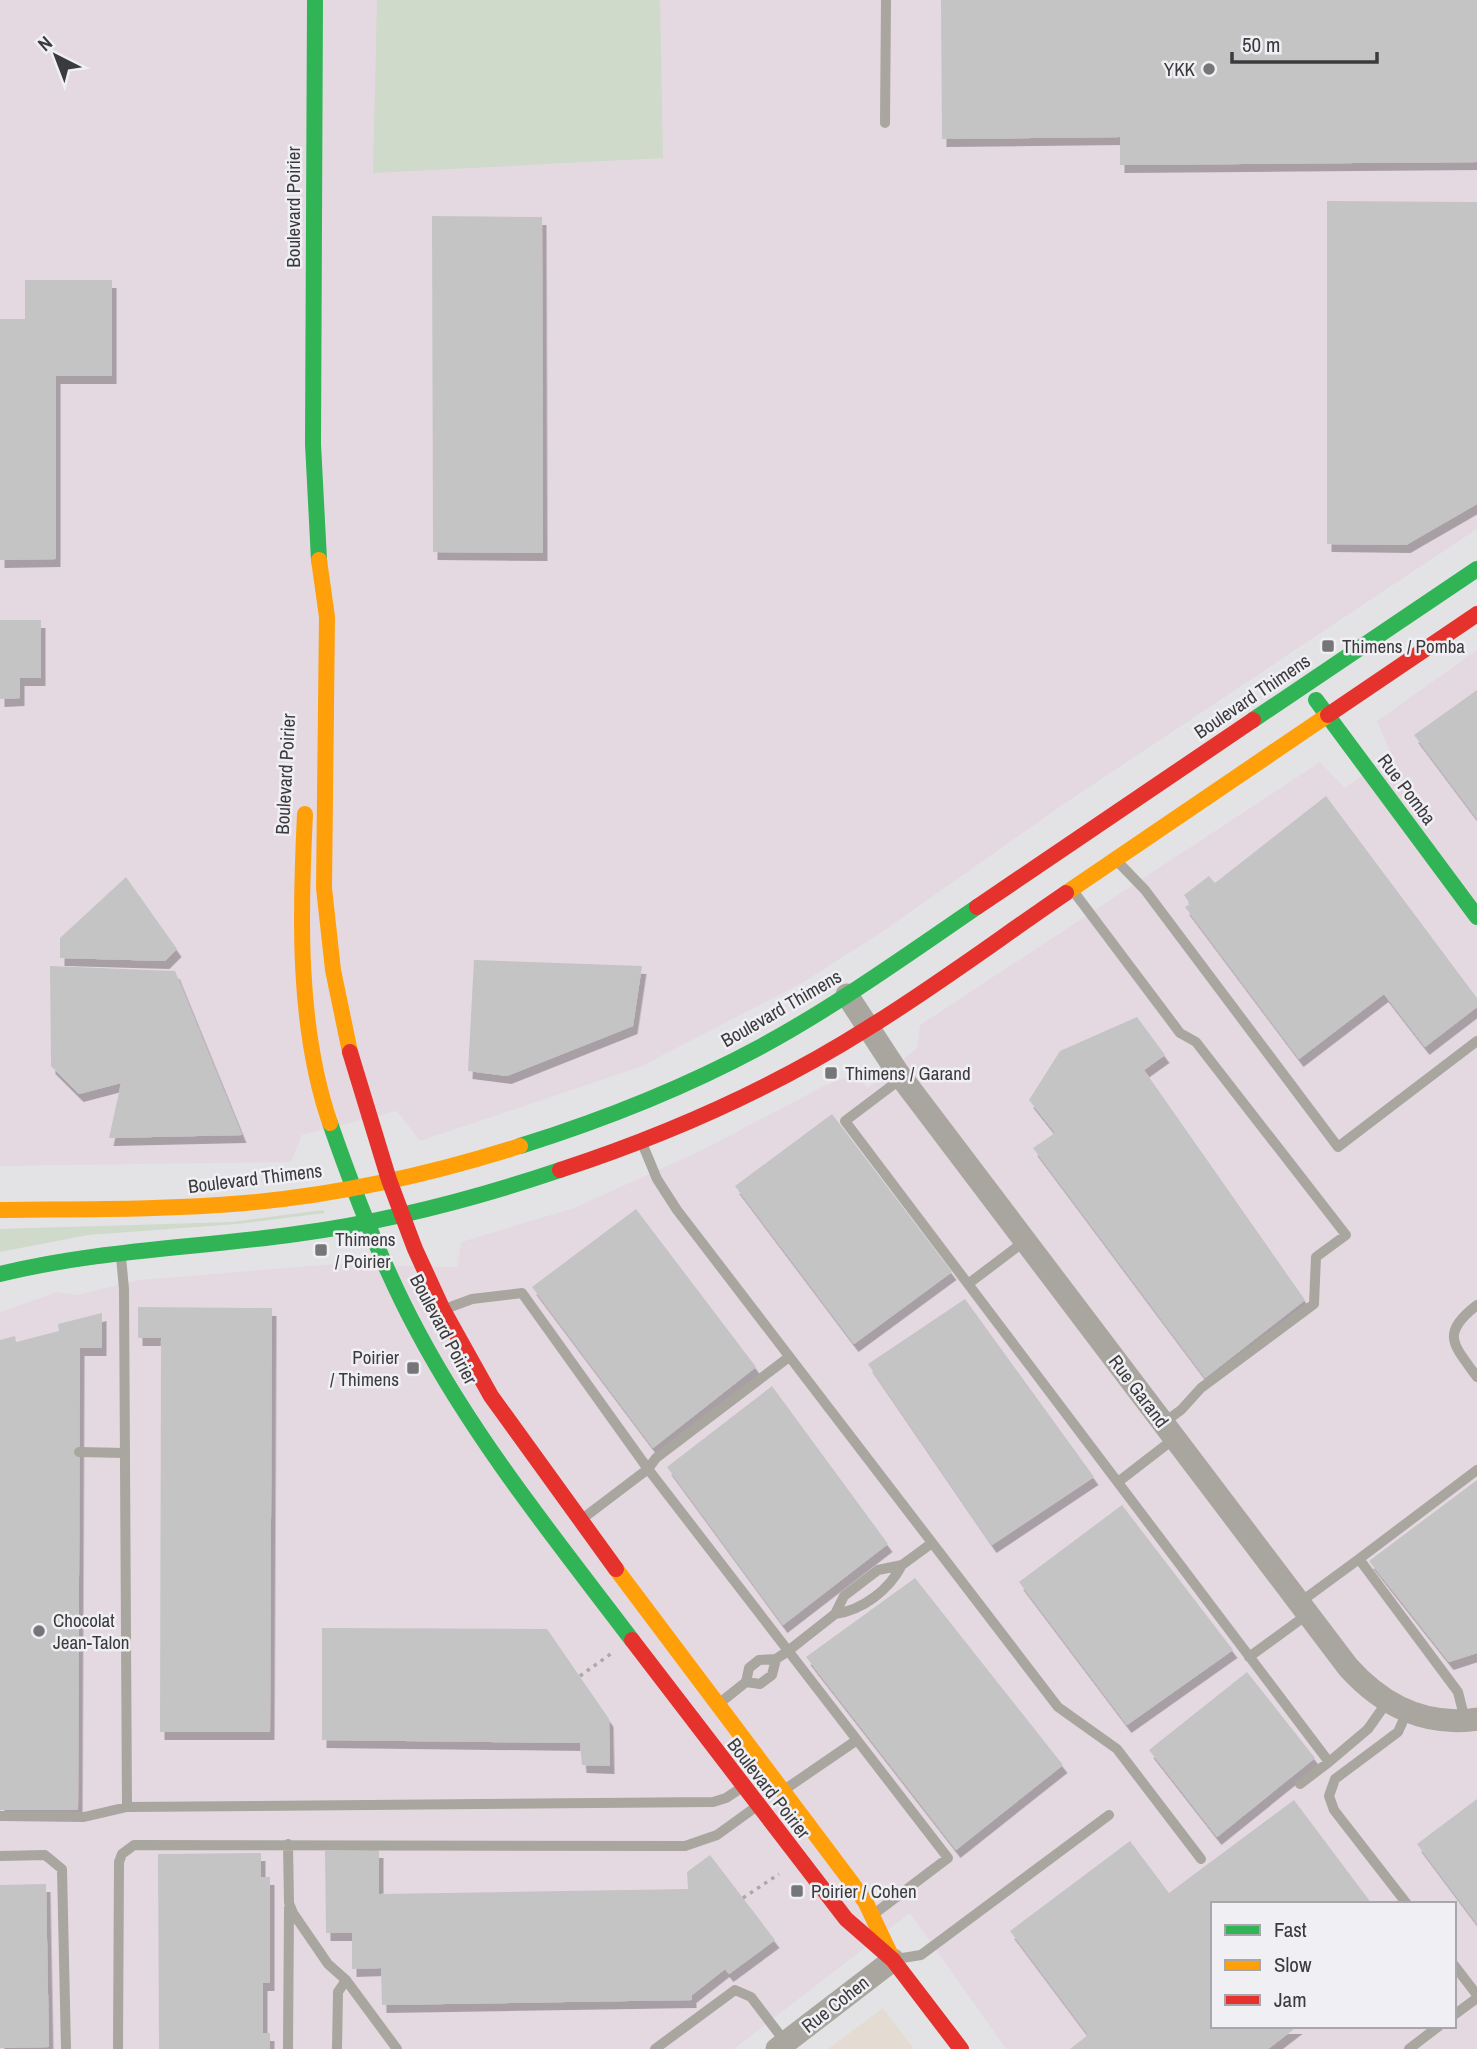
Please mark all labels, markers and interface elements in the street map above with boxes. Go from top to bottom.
north arrow [21,21,91,91]
scale bar [1232,21,1377,65]
text: N [32,30,58,57]
text: 50 m [1242,30,1280,59]
place label: YKK [1164,56,1196,82]
marker: YKK [1201,61,1217,77]
street label: Boulevard Poirier [280,146,306,268]
place label: Thimens / Pomba [1342,633,1465,659]
marker: Thimens / Pomba [1320,638,1336,654]
street label: Boulevard Thimens [1189,647,1315,744]
street label: Boulevard Poirier [269,712,301,835]
street label: Rue Pomba [1372,748,1442,830]
street label: Boulevard Thimens [716,963,846,1053]
place label: Thimens / Garand [845,1060,971,1086]
marker: Thimens / Garand [823,1065,839,1081]
street label: Boulevard Thimens [187,1157,324,1199]
place label: Thimens / Poirier [335,1226,396,1274]
marker: Thimens / Poirier [313,1242,329,1258]
street label: Boulevard Poirier [404,1269,484,1389]
place label: Poirier / Thimens [330,1344,400,1392]
street label: Rue Garand [1103,1349,1175,1433]
marker: Poirier / Thimens [405,1360,421,1376]
place label: Chocolat Jean-Talon [53,1607,130,1655]
marker: Chocolat Jean-Talon [31,1623,47,1639]
street label: Boulevard Poirier [721,1732,817,1844]
place label: Poirier / Cohen [811,1878,917,1904]
marker: Poirier / Cohen [789,1883,805,1899]
legend [1211,1902,1456,2028]
text: Fast [1274,1915,1307,1944]
text: Slow [1274,1950,1312,1979]
street label: Rue Cohen [796,1969,874,2039]
text: Jam [1274,1985,1307,2014]

